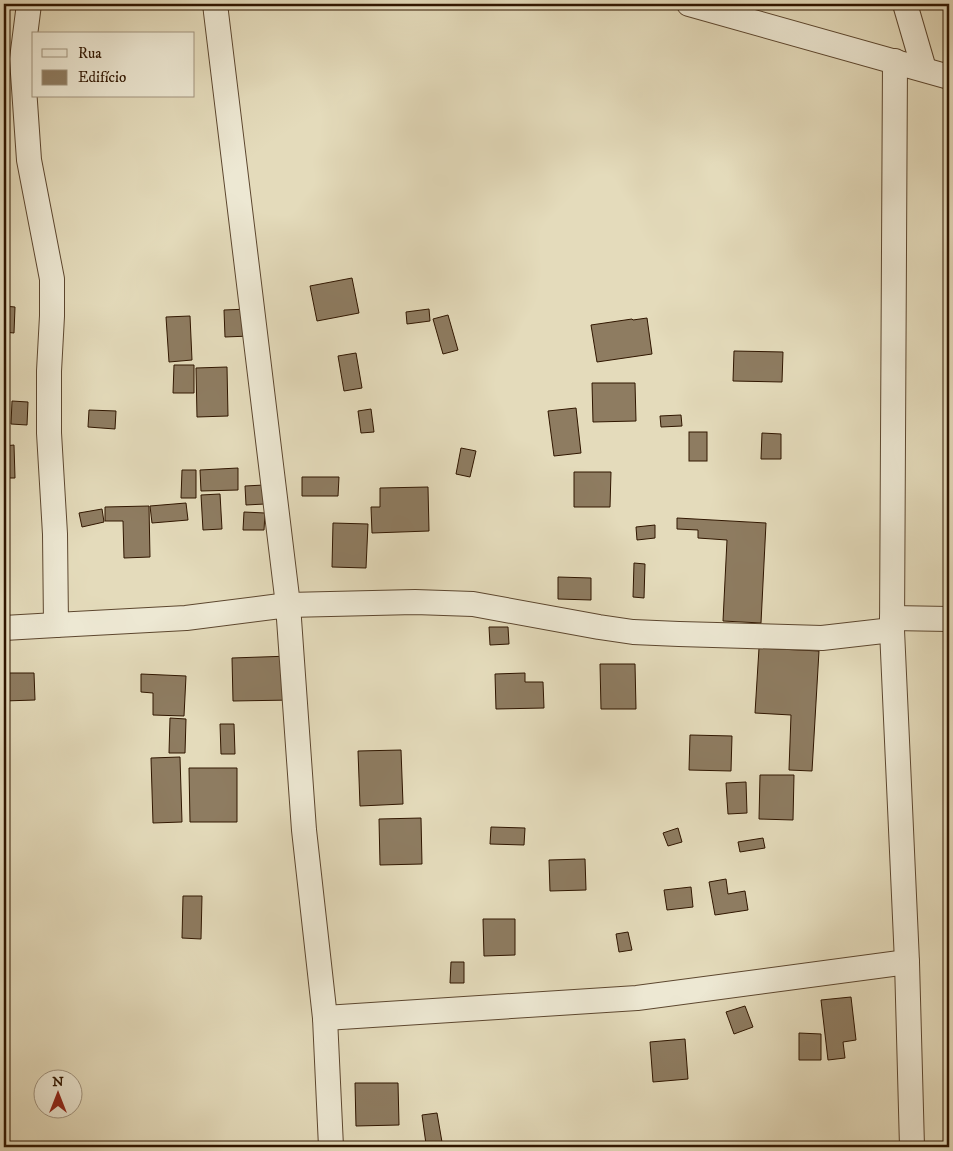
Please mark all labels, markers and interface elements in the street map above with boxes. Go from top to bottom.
legend [32,32,195,98]
text: Rua [78,44,102,63]
text: Edifício [78,68,126,87]
north arrow [32,1068,82,1118]
text: N [52,1073,64,1091]

